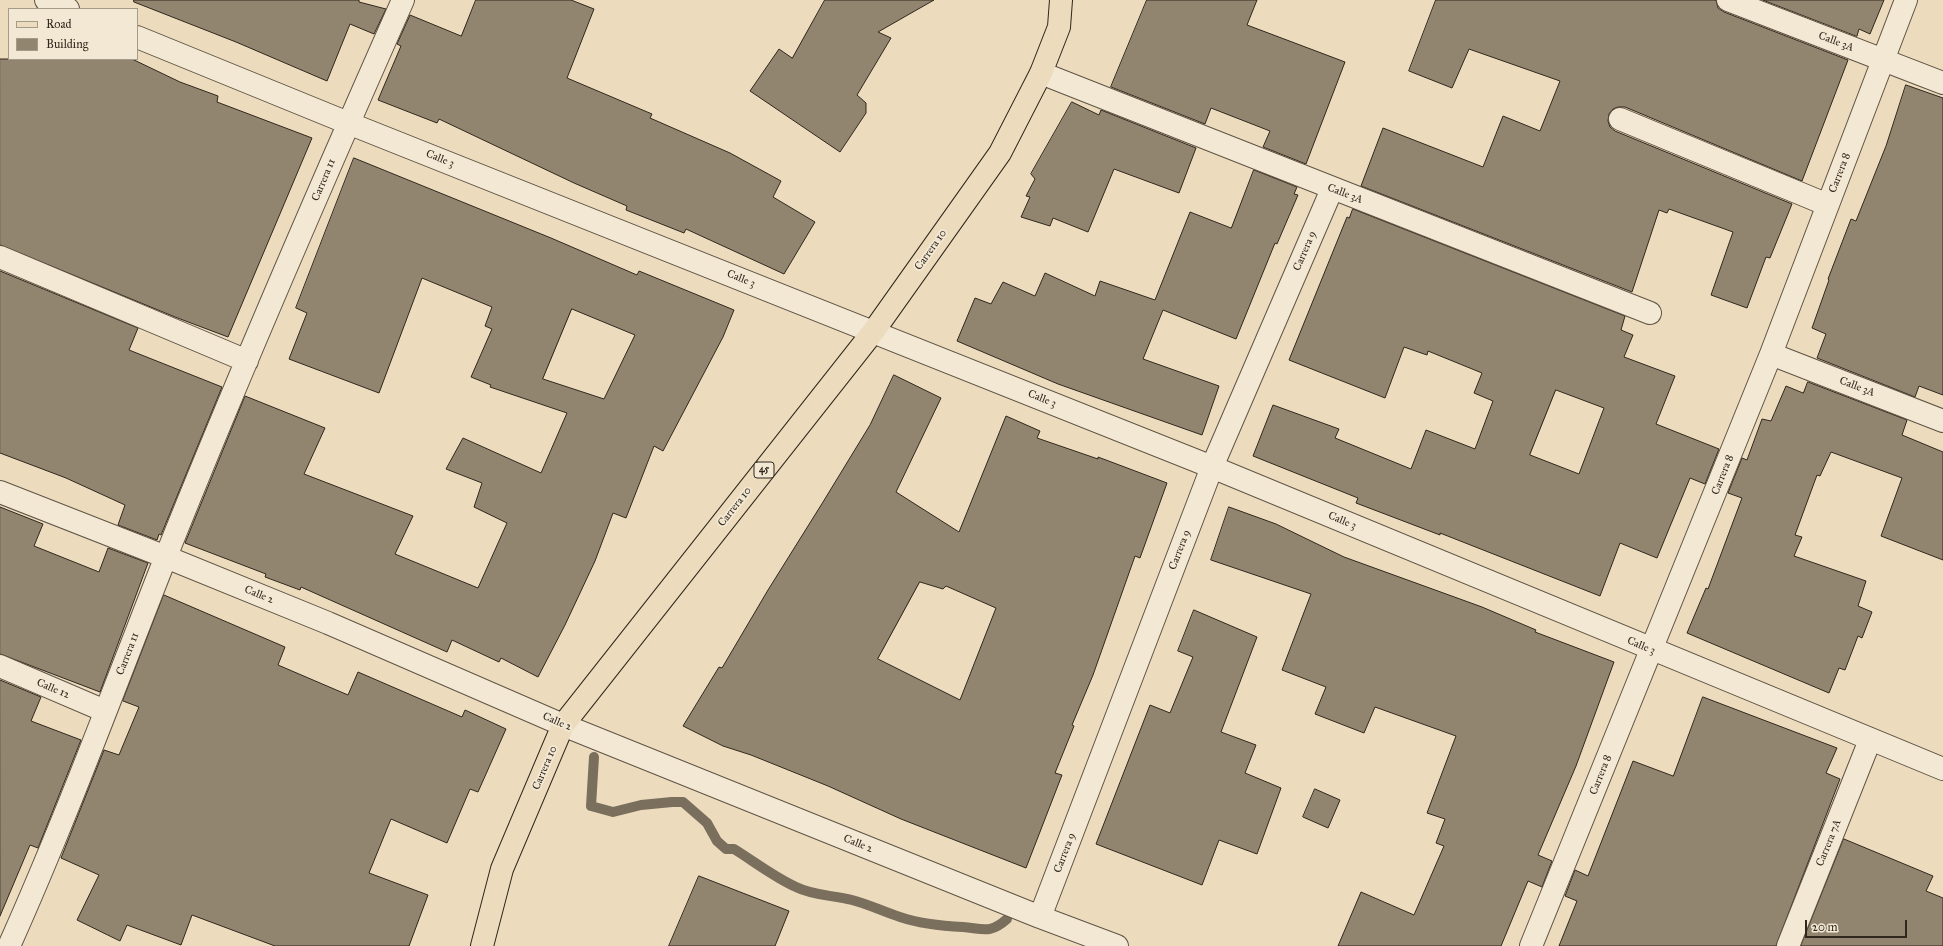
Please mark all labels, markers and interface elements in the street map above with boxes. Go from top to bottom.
legend [8,8,138,60]
text: Road [46,17,72,31]
street label: Calle 3A [1816,29,1856,55]
text: Building [46,37,88,51]
street label: Calle 3 [424,147,456,171]
street label: Carrera 8 [1826,151,1854,195]
street label: Carrera 11 [309,157,339,203]
street label: Calle 3A [1325,181,1365,207]
street label: Carrera 10 [912,227,950,273]
street label: Carrera 9 [1291,229,1319,273]
street label: Calle 3 [725,267,757,291]
street label: Calle 3A [1837,374,1877,400]
street label: Calle 3 [1026,387,1058,411]
street label: Carrera 8 [1709,453,1737,497]
road number: 45 [754,462,774,478]
street label: Carrera 10 [715,485,755,529]
street label: Calle 3 [1326,509,1358,533]
street label: Carrera 9 [1166,528,1194,572]
street label: Calle 2 [242,583,276,607]
street label: Carrera 11 [114,631,142,677]
street label: Calle 3 [1625,634,1657,658]
street label: Calle 12 [34,676,72,702]
street label: Calle 2 [540,710,574,734]
street label: Carrera 10 [530,744,560,792]
street label: Carrera 8 [1587,753,1615,797]
street label: Carrera 7A [1814,818,1844,868]
street label: Carrera 9 [1051,831,1079,875]
street label: Calle 2 [841,832,875,856]
scale bar [1807,912,1909,938]
text: 20 m [1812,920,1838,934]

